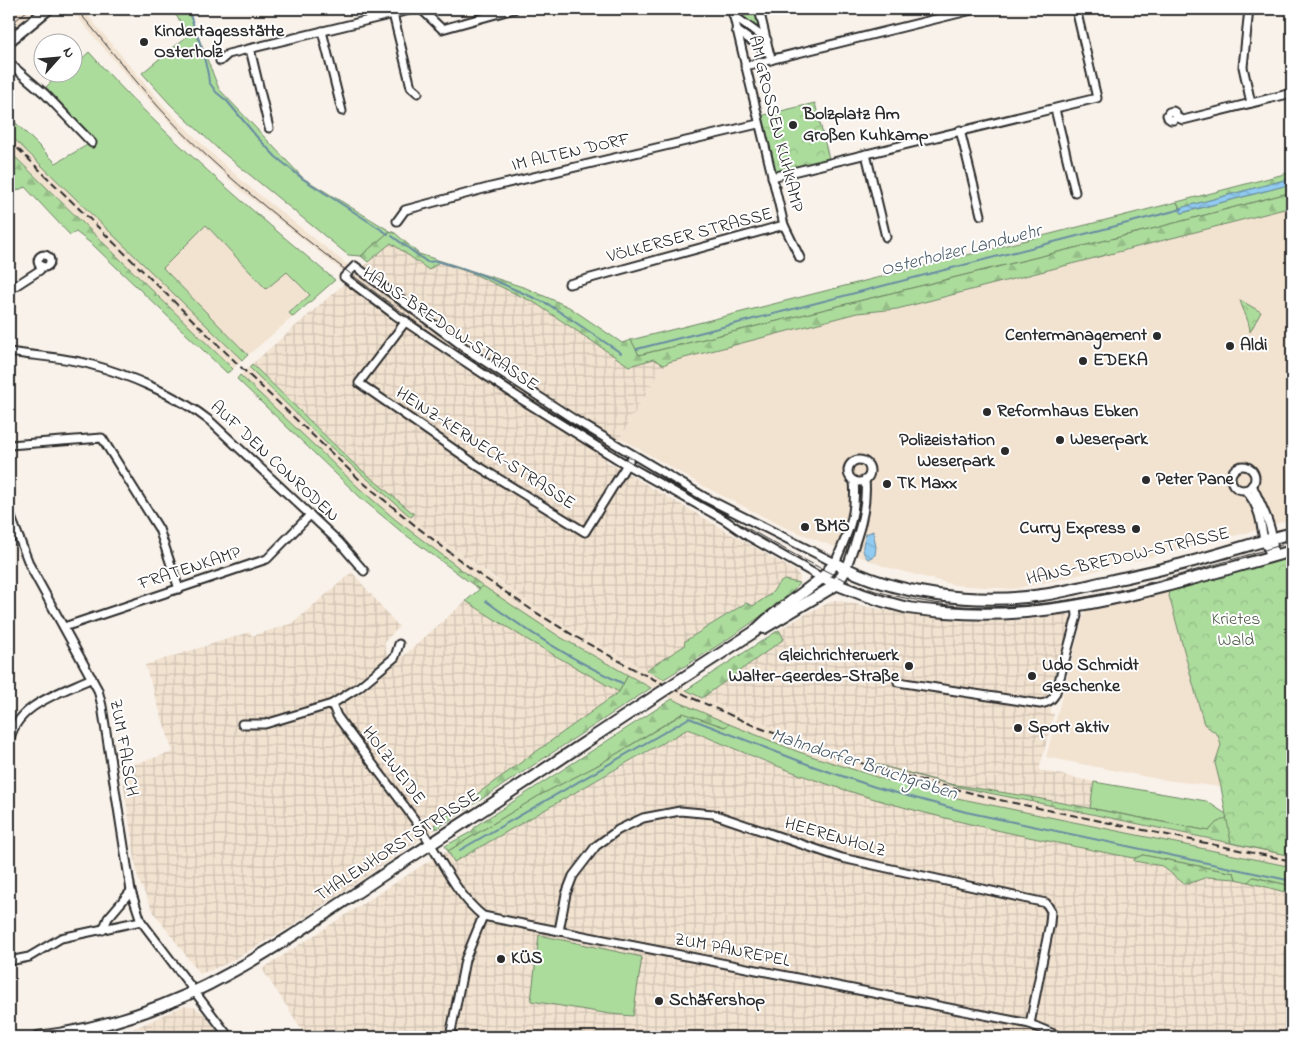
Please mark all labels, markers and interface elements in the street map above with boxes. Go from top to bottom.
place label: Kindertagesstätte Osterholz [154,19,285,66]
north arrow [32,32,82,82]
street label: AM GROSSEN KUHKAMP [740,33,810,216]
marker: Kindertagesstätte Osterholz [138,36,150,48]
text: N [57,44,80,62]
place label: Bolzplatz Am Großen Kuhkamp [802,102,929,149]
marker: Bolzplatz Am Großen Kuhkamp [787,119,799,131]
street label: IM ALTEN DORF [509,127,633,179]
street label: VÖLKERSER STRASSE [603,201,776,271]
water label: Osterholzer Landwehr [878,217,1046,284]
street label: HANS-BREDOW-STRASSE [357,261,543,399]
place label: Centermanagement [1005,323,1148,350]
marker: Centermanagement [1151,330,1163,342]
place label: Aldi [1240,333,1267,359]
marker: Aldi [1224,340,1236,352]
place label: EDEKA [1093,348,1148,374]
marker: EDEKA [1077,355,1089,367]
street label: HEINZ-KERNECK-STRASSE [390,381,580,517]
street label: AUF DEN CONRODEN [204,395,344,529]
place label: Reformhaus Ebken [997,399,1138,425]
marker: Reformhaus Ebken [981,406,993,418]
place label: Weserpark [1070,427,1149,453]
place label: Polizeistation Weserpark [899,428,996,475]
marker: Weserpark [1054,434,1066,446]
marker: Polizeistation Weserpark [999,445,1011,457]
place label: Peter Pane [1156,467,1235,493]
place label: TK Maxx [897,471,957,497]
marker: Peter Pane [1140,474,1152,486]
marker: TK Maxx [881,478,893,490]
place label: BMÖ [814,514,850,540]
place label: Curry Express [1019,516,1126,543]
marker: BMÖ [799,521,811,533]
street label: HANS-BREDOW-STRASSE [1024,521,1232,593]
marker: Curry Express [1130,523,1142,535]
street label: FRATENKAMP [135,540,245,598]
park label: Krietes Wald [1212,607,1260,654]
place label: Gleichrichterwerk Walter-Geerdes-Straße [728,643,900,690]
place label: Udo Schmidt Geschenke [1042,653,1140,700]
marker: Gleichrichterwerk Walter-Geerdes-Straße [903,660,915,672]
marker: Udo Schmidt Geschenke [1026,670,1038,682]
street label: ZUM FALSCH [102,697,144,799]
place label: Sport aktiv [1028,715,1110,741]
street label: HOLZWEIDE [355,721,431,811]
water label: Mahndorfer Bruchgraben [767,722,961,809]
marker: Sport aktiv [1012,722,1024,734]
street label: THALENHORSTSTRASSE [311,783,485,909]
street label: HEERENHOLZ [781,811,889,865]
street label: ZUM PANREPEL [672,927,792,975]
place label: KÜS [511,946,543,972]
marker: KÜS [495,953,507,965]
place label: Schäfershop [669,988,765,1014]
marker: Schäfershop [653,995,665,1007]

